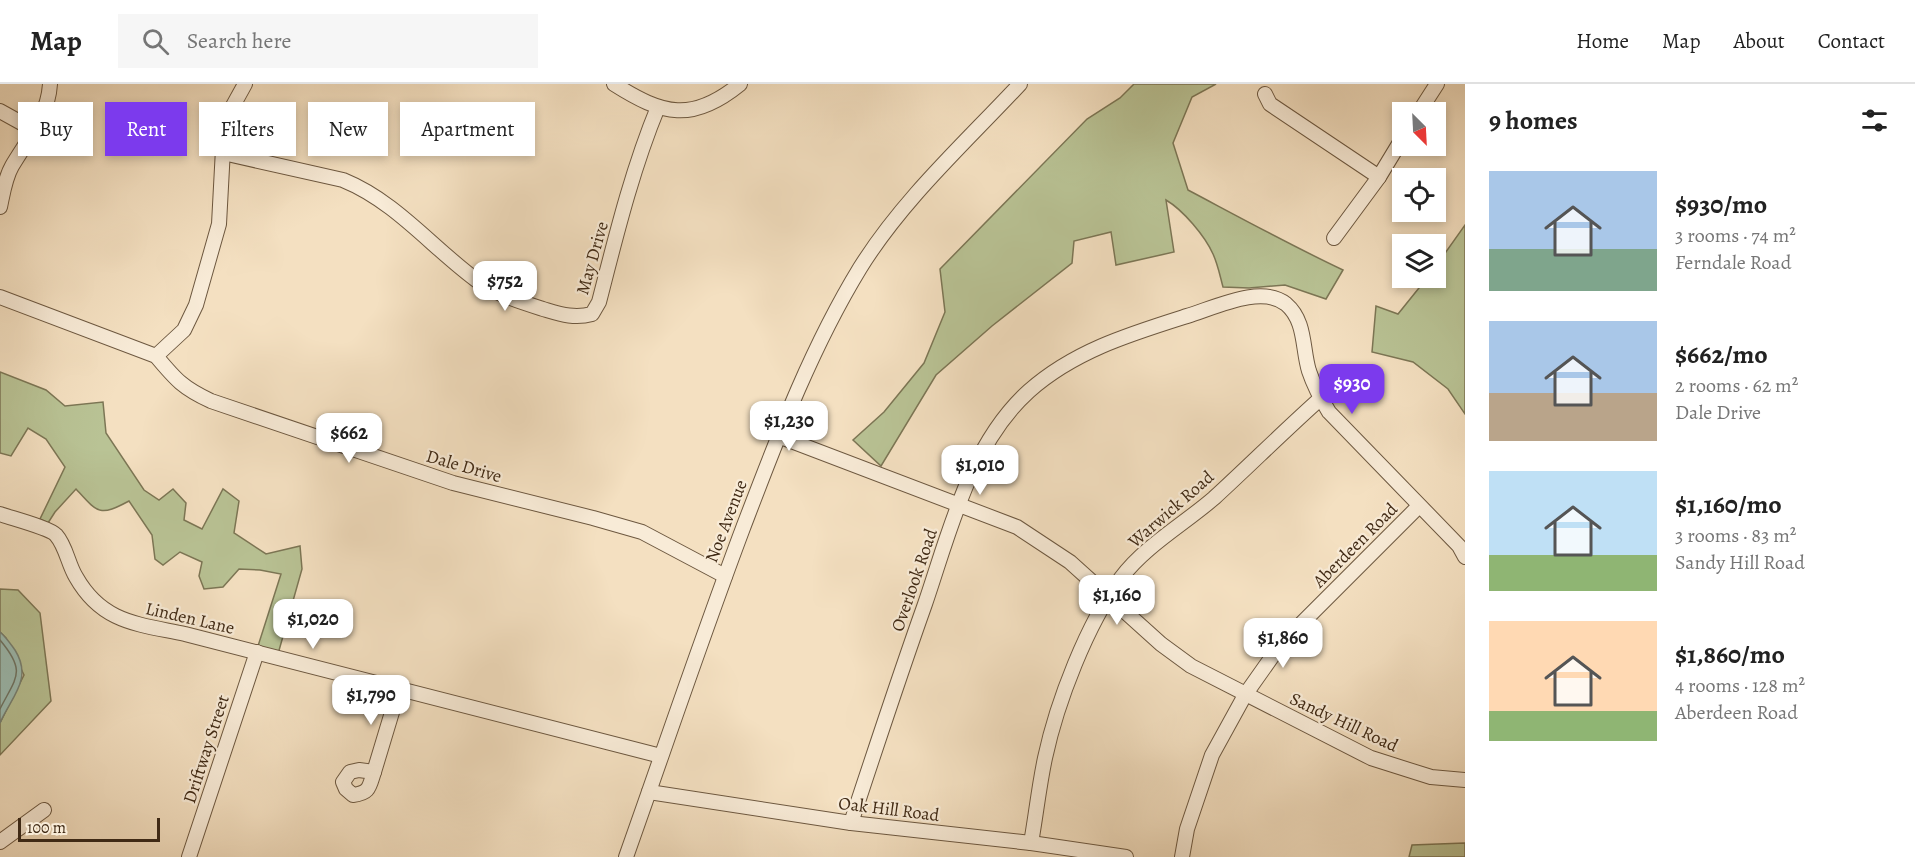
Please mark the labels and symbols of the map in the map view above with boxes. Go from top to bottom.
north arrow [1392,102,1446,156]
street label: May Drive [570,219,614,297]
pin: $752 [469,261,541,312]
pin: $930 [1316,364,1388,415]
pin: $1,230 [740,401,838,452]
pin: $662 [313,413,385,464]
street label: Dale Drive [423,444,505,488]
pin: $1,010 [931,445,1029,496]
street label: Warwick Road [1122,465,1219,554]
street label: Noe Avenue [699,476,753,566]
street label: Aberdeen Road [1307,497,1403,593]
street label: Overlook Road [885,525,943,635]
pin: $1,160 [1068,575,1166,626]
street label: Linden Lane [143,596,237,640]
pin: $1,020 [264,599,362,650]
pin: $1,860 [1234,618,1332,669]
pin: $1,790 [322,675,420,726]
street label: Sandy Hill Road [1286,686,1402,758]
street label: Driftway Street [177,692,235,806]
street label: Oak Hill Road [837,791,941,827]
scale bar [18,815,160,842]

